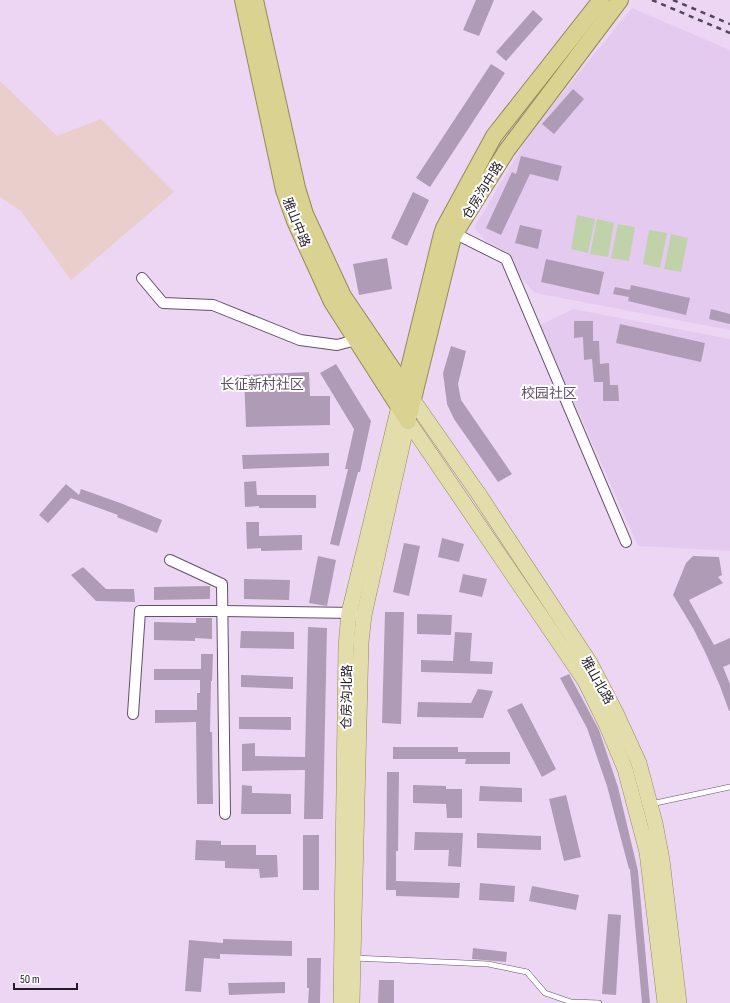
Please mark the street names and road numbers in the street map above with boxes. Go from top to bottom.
street label: 仓房沟中路 [459,159,507,222]
street label: 雅山中路 [279,195,313,249]
street label: 雅山北路 [578,654,617,707]
street label: 仓房沟北路 [338,664,356,730]

